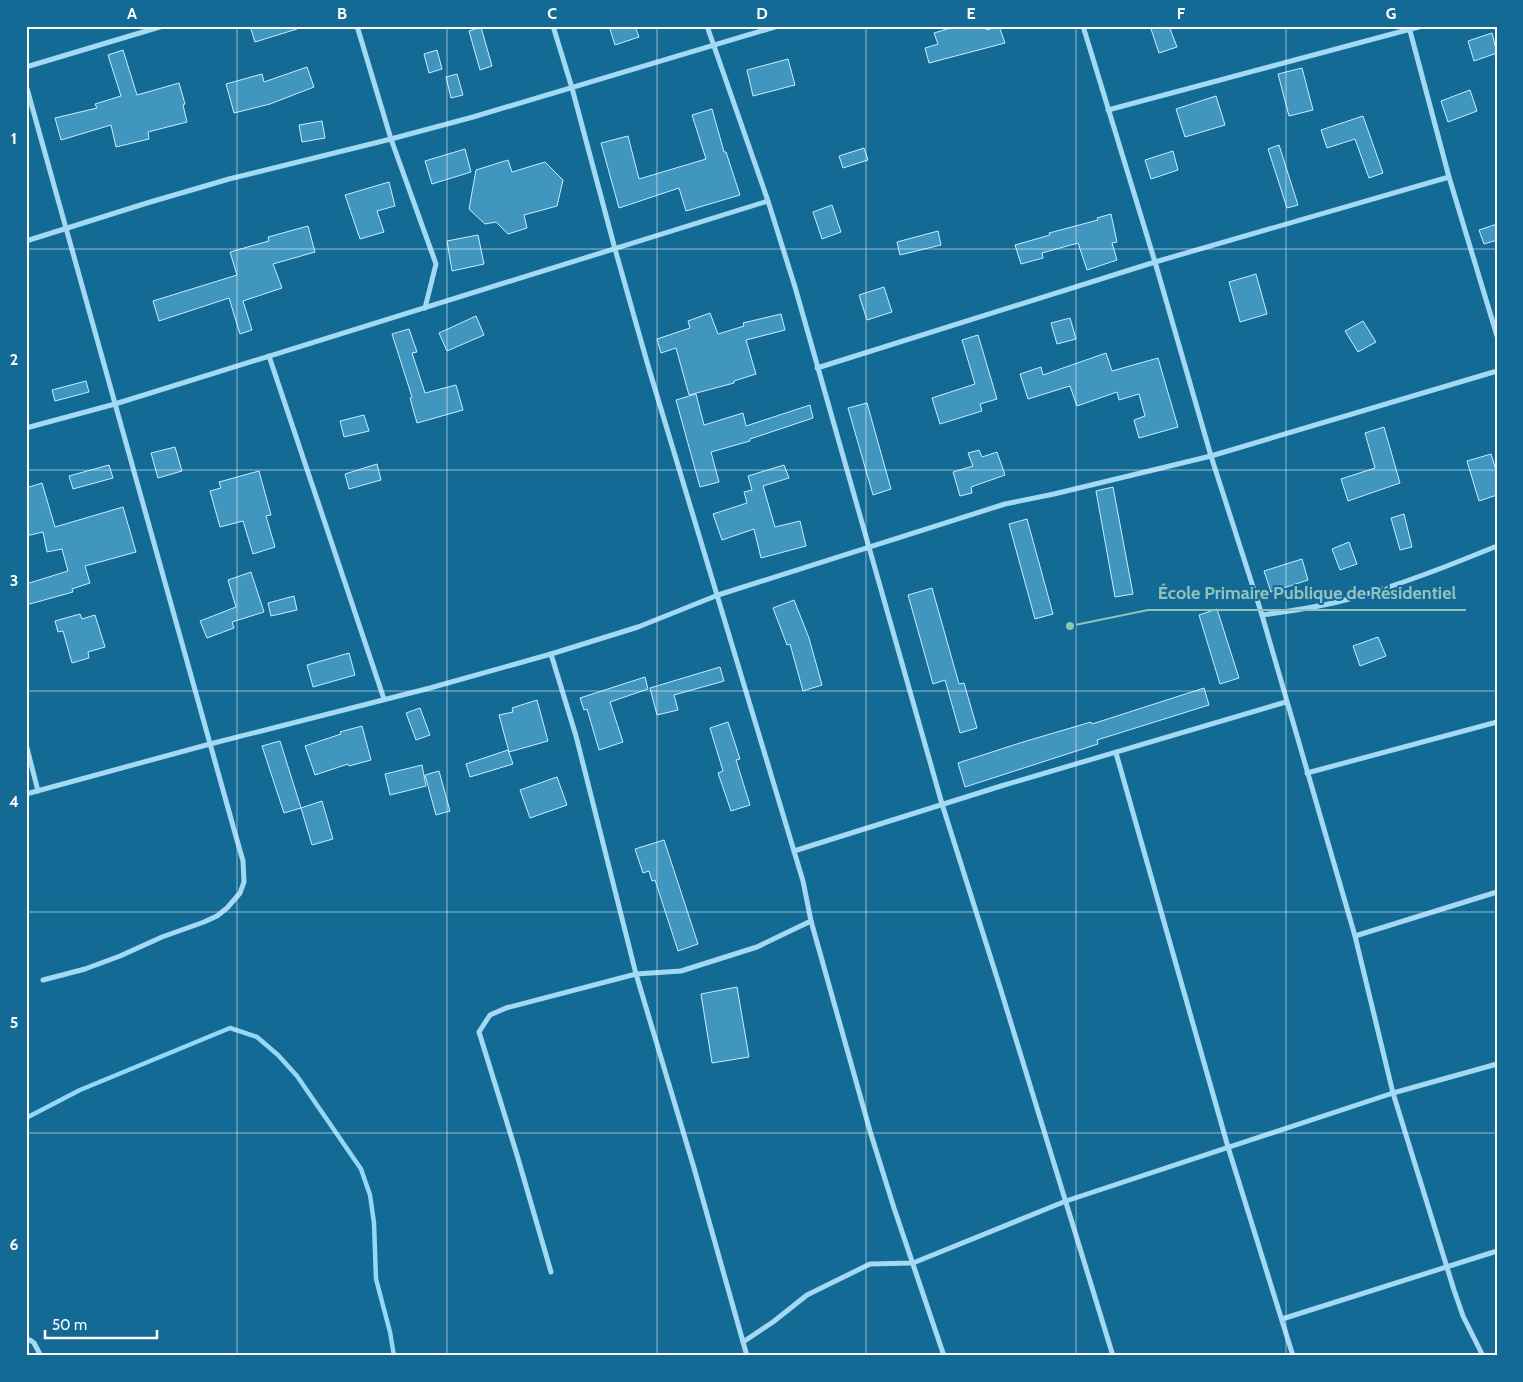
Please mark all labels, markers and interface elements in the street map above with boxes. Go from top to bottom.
text: A [127,4,137,23]
text: B [337,4,347,23]
text: C [547,4,557,23]
text: D [756,4,768,23]
text: E [966,4,976,23]
text: F [1177,4,1186,23]
text: G [1386,4,1396,23]
text: 1 [11,129,17,148]
text: 2 [10,350,18,369]
text: 3 [10,571,18,590]
callout: École Primaire Publique de Résidentiel [1148,577,1466,610]
text: École Primaire Publique de Résidentiel [1158,582,1456,604]
text: 4 [9,792,19,811]
text: 5 [10,1013,18,1032]
text: 6 [10,1235,19,1254]
scale bar [45,1307,158,1339]
text: 50 m [52,1316,87,1334]

